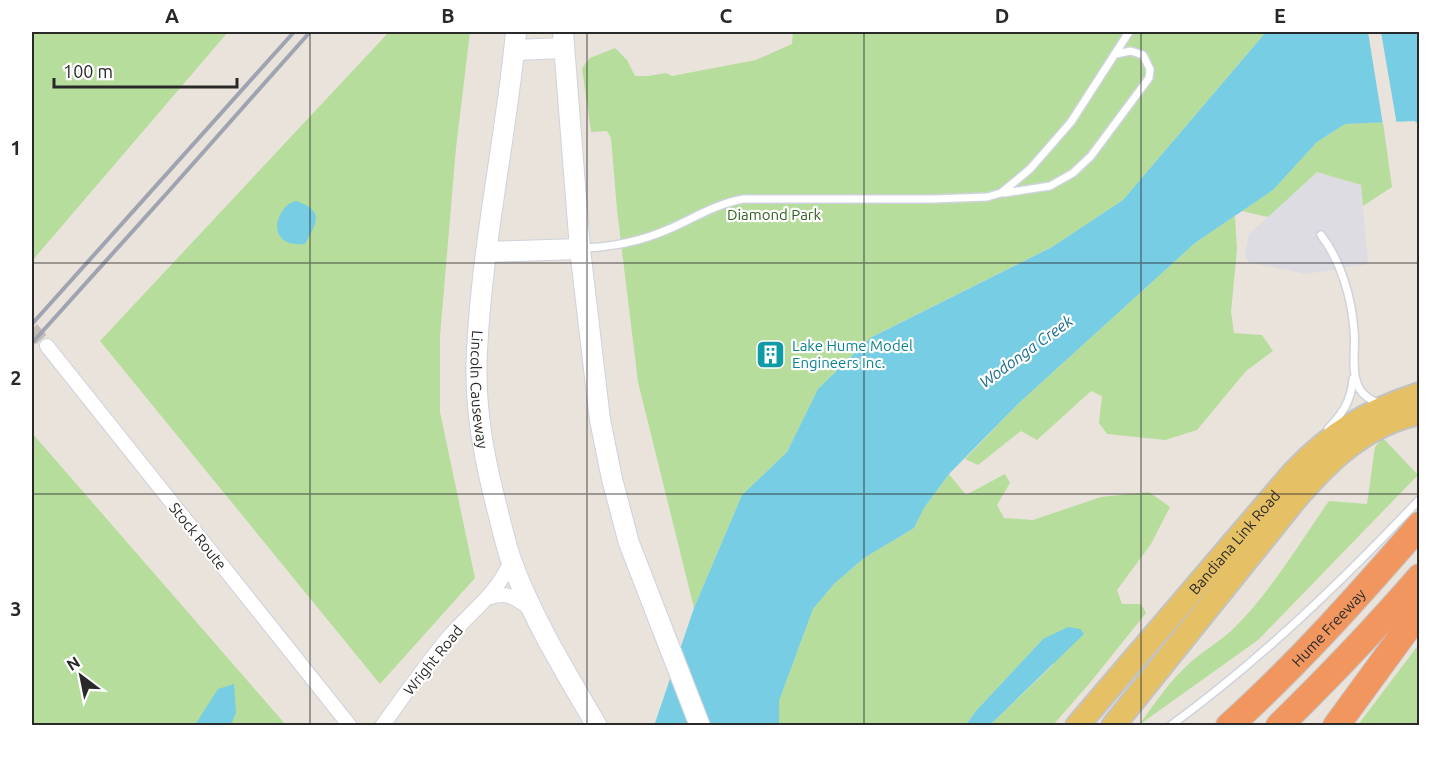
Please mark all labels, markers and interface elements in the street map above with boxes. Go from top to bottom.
text: A [165,4,179,27]
text: B [441,4,455,27]
text: C [720,4,733,27]
text: D [995,4,1009,27]
text: E [1274,4,1286,27]
scale bar [54,51,237,89]
text: 100 m [63,61,113,81]
text: 1 [10,136,22,159]
park label: Diamond Park [727,206,822,223]
water label: Wodonga Creek [976,311,1077,391]
street label: Lincoln Causeway [468,330,492,450]
place label: Lake Hume Model Engineers Inc. [792,337,913,371]
building icon: Lake Hume Model Engineers Inc. [755,338,787,370]
text: 2 [10,366,22,389]
street label: Bandiana Link Road [1185,487,1283,597]
street label: Stock Route [166,499,230,573]
street label: Hume Freeway [1288,585,1369,670]
text: 3 [10,597,22,620]
street label: Wright Road [400,622,466,698]
north arrow [51,646,111,706]
text: N [63,652,83,674]

